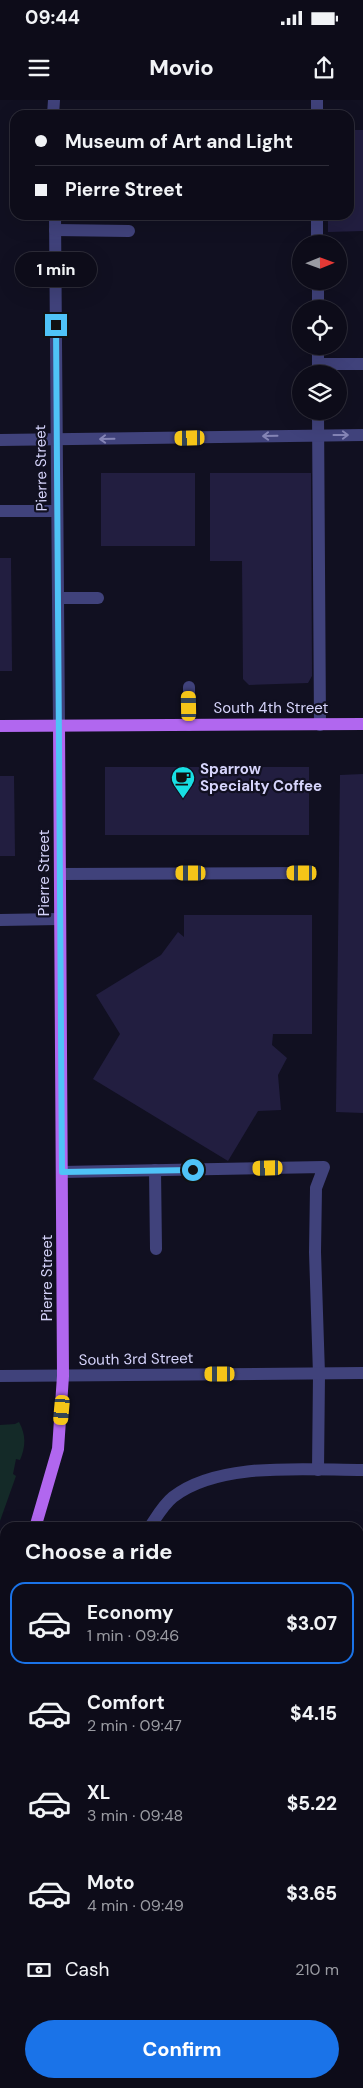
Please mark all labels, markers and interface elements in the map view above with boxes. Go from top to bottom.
text: 09:44 [25,5,80,30]
text: Movio [149,53,214,82]
icon: menu [25,54,53,82]
icon: share [310,54,338,82]
text: Museum of Art and Light [65,129,293,154]
text: Pierre Street [65,177,183,202]
north arrow [292,235,348,290]
map controls [292,235,347,420]
callout: 1 min [15,252,97,288]
text: 1 min [36,259,76,280]
button: locate [292,300,347,355]
route end [45,314,67,336]
button: layers [292,365,347,420]
street label: Pierre Street [30,424,52,511]
car [174,430,205,446]
one-way arrow [332,430,349,440]
one-way arrow [262,431,278,441]
one-way arrow [100,434,116,444]
car [181,691,196,721]
street label: South 4th Street [214,698,329,718]
place label: Sparrow Specialty Coffee [200,759,322,796]
cafe icon: Sparrow Specialty Coffee [170,765,196,799]
street label: Pierre Street [34,830,54,916]
car [176,866,206,881]
car [287,866,317,881]
route start [182,1159,204,1181]
car [252,1160,283,1176]
street label: Pierre Street [37,1235,57,1321]
street label: South 3rd Street [78,1348,194,1370]
car [205,1367,235,1382]
car [53,1394,70,1426]
text: Choose a ride [25,1537,173,1566]
text: Economy [87,1600,174,1625]
icon: car [27,1601,72,1646]
text: $3.07 [286,1611,337,1636]
text: 1 min · 09:46 [87,1625,179,1646]
text: Comfort [87,1690,165,1715]
icon: car [27,1691,72,1736]
text: $4.15 [290,1701,337,1726]
text: 2 min · 09:47 [87,1715,182,1736]
text: XL [87,1780,110,1805]
icon: car [27,1781,72,1826]
text: $5.22 [287,1791,337,1816]
text: 3 min · 09:48 [87,1805,183,1826]
text: Moto [87,1870,135,1895]
icon: car [27,1871,72,1916]
text: $3.65 [286,1881,337,1906]
text: 4 min · 09:49 [87,1895,184,1916]
icon: cash [25,1956,53,1984]
text: Cash [65,1957,109,1982]
text: 210 m [295,1959,339,1980]
button: Confirm [25,2020,339,2078]

